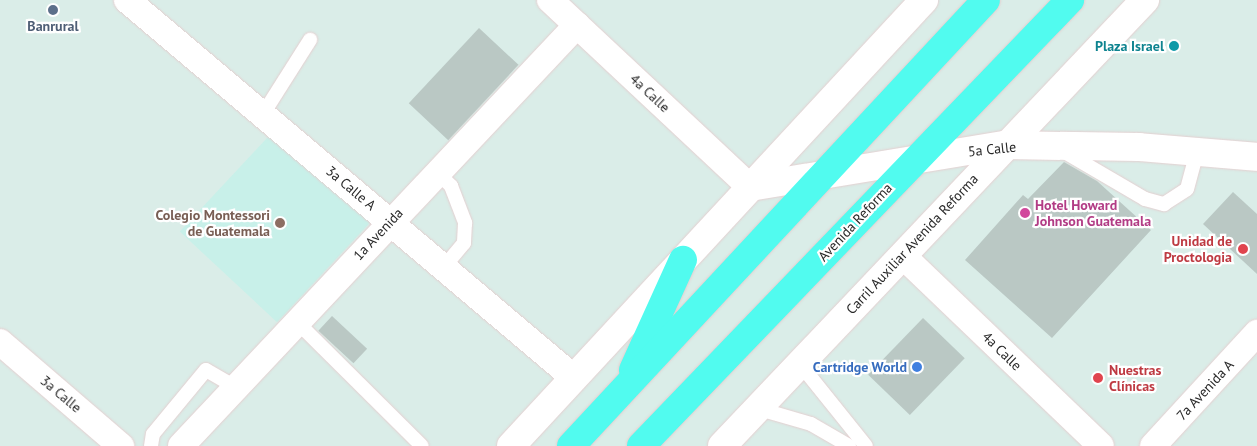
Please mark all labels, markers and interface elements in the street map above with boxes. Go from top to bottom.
marker: Banrural [47,4,59,16]
place label: Banrural [27,18,79,34]
place label: Plaza Israel [1095,38,1164,54]
marker: Plaza Israel [1168,40,1180,52]
street label: 4a Calle [627,70,673,116]
street label: 5a Calle [967,138,1017,160]
street label: 3a Calle A [323,162,379,214]
street label: Carril Auxiliar Avenida Reforma [842,170,982,318]
street label: Avenida Reforma [815,179,895,265]
place label: Hotel Howard Johnson Guatemala [1035,197,1151,230]
street label: 1a Avenida [349,204,407,264]
place label: Colegio Montessori de Guatemala [155,207,270,240]
marker: Hotel Howard Johnson Guatemala [1019,207,1031,219]
marker: Colegio Montessori de Guatemala [274,217,286,229]
place label: Unidad de Proctologia [1164,233,1232,266]
marker: Unidad de Proctologia [1236,242,1250,256]
street label: 4a Calle [979,328,1025,374]
street label: 7a Avenida A [1173,356,1237,424]
place label: Cartridge World [812,359,907,375]
marker: Cartridge World [911,361,923,373]
place label: Nuestras Clínicas [1109,362,1161,394]
marker: Nuestras Clínicas [1091,371,1105,385]
street label: 3a Calle [37,372,85,416]

